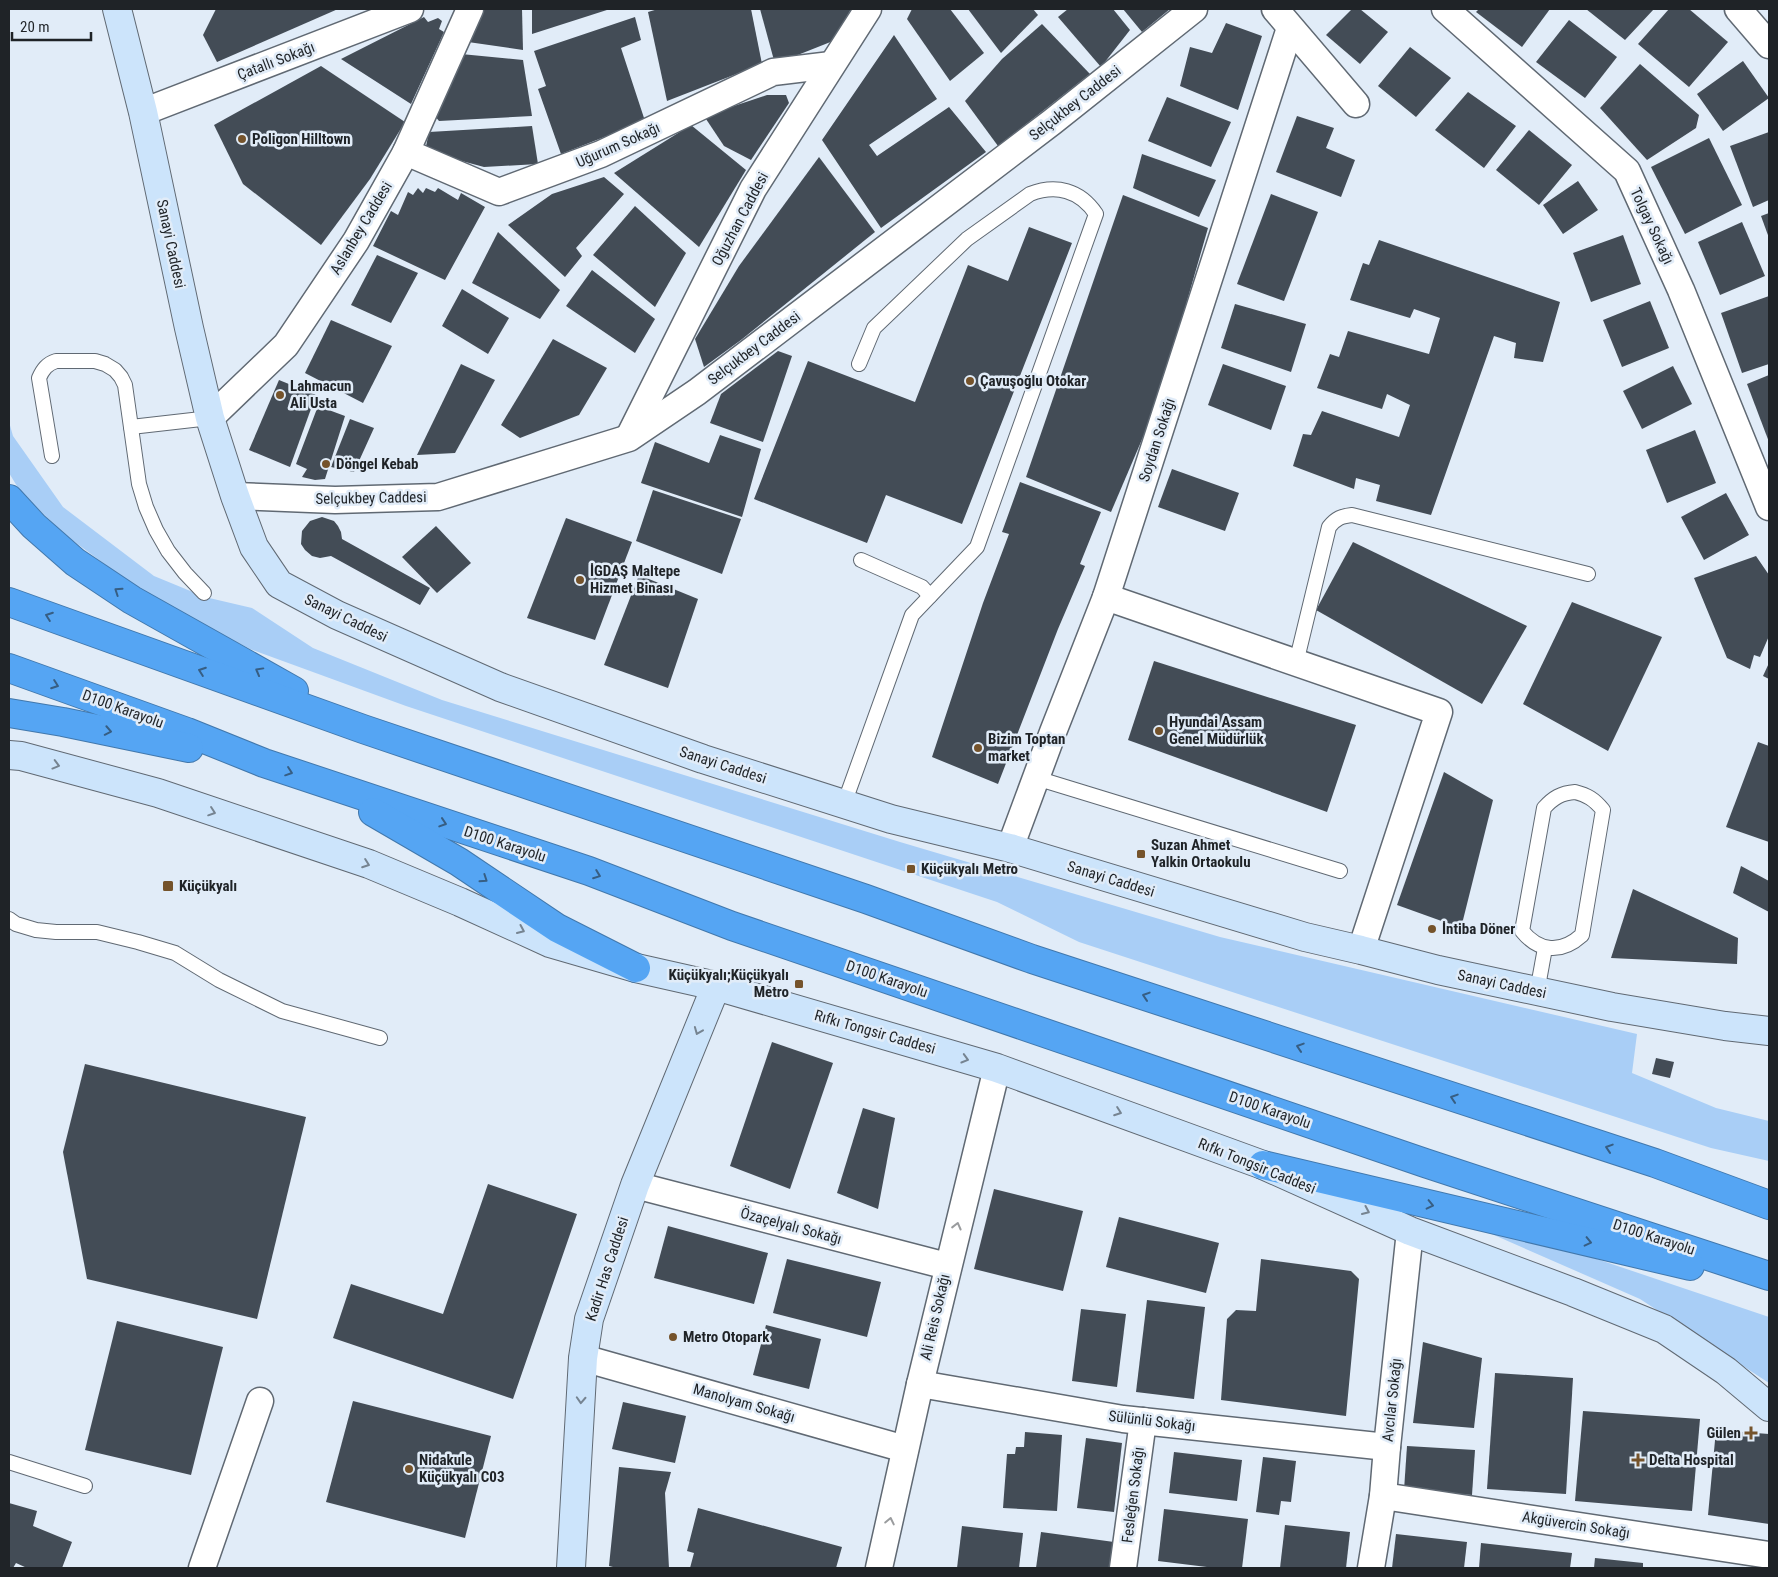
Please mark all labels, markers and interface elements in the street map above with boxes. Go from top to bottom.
scale bar [12,10,91,42]
text: 20 m [20,18,50,36]
street label: Çatallı Sokağı [235,38,317,84]
street label: Selçukbey Caddesi [1026,62,1124,144]
street label: Uğurum Sokağı [573,119,663,171]
place label: Poligon Hilltown [252,130,351,148]
marker: Poligon Hilltown [236,133,248,145]
street label: Oğuzhan Caddesi [708,169,772,269]
street label: Aslanbey Caddesi [326,178,396,278]
street label: Tolgay Sokağı [1626,185,1678,267]
street label: Sanayi Caddesi [153,198,189,290]
street label: Selçukbey Caddesi [704,307,804,389]
place label: Çavuşoğlu Otokar [980,372,1086,390]
marker: Çavuşoğlu Otokar [964,375,976,387]
place label: Lahmacun Ali Usta [290,377,351,412]
marker: Lahmacun Ali Usta [274,389,286,401]
street label: Soydan Sokağı [1135,396,1179,484]
place label: Döngel Kebab [336,455,419,473]
marker: Döngel Kebab [320,458,332,470]
street label: Selçukbey Caddesi [315,488,427,508]
place label: İGDAŞ Maltepe Hizmet Binası [590,562,680,597]
marker: İGDAŞ Maltepe Hizmet Binası [574,574,586,586]
one-way arrow [114,588,124,597]
street label: Sanayi Caddesi [301,590,391,646]
one-way arrow [45,612,53,622]
one-way arrow [198,667,206,677]
one-way arrow [255,667,264,677]
one-way arrow [50,679,58,689]
street label: D100 Karayolu [80,686,166,732]
place label: Hyundai Assam Genel Müdürlük [1169,713,1264,748]
marker: Hyundai Assam Genel Müdürlük [1153,725,1165,737]
one-way arrow [104,726,113,736]
place label: Bizim Toptan market [988,730,1065,765]
street label: Sanayi Caddesi [677,742,769,788]
marker: Bizim Toptan market [972,742,984,754]
one-way arrow [52,760,60,770]
one-way arrow [284,766,293,776]
one-way arrow [207,806,216,816]
one-way arrow [438,817,447,827]
street label: D100 Karayolu [462,822,548,866]
place label: Suzan Ahmet Yalkin Ortaokulu [1151,836,1251,871]
marker: Suzan Ahmet Yalkin Ortaokulu [1135,848,1147,860]
street label: Sanayi Caddesi [1065,857,1157,901]
one-way arrow [361,858,370,868]
place label: Küçükyalı Metro [921,860,1018,878]
marker: Küçükyalı Metro [905,863,917,875]
one-way arrow [592,868,601,879]
one-way arrow [478,873,488,882]
place label: Küçükyalı [179,877,237,895]
marker: Küçükyalı [161,879,175,893]
place label: İntiba Döner [1442,920,1515,938]
one-way arrow [516,923,525,934]
marker: İntiba Döner [1426,923,1438,935]
street label: D100 Karayolu [844,957,930,1001]
place label: Küçükyalı;Küçükyalı Metro [669,966,789,1001]
street label: Sanayi Caddesi [1456,966,1548,1002]
marker: Küçükyalı;Küçükyalı Metro [793,978,805,990]
one-way arrow [1142,992,1150,1002]
street label: Rıfkı Tongsir Caddesi [812,1006,938,1058]
one-way arrow [694,1026,704,1035]
one-way arrow [1296,1043,1305,1053]
one-way arrow [960,1053,968,1063]
street label: D100 Karayolu [1227,1088,1313,1132]
one-way arrow [1451,1093,1459,1103]
one-way arrow [1113,1106,1122,1116]
street label: Rıfkı Tongsir Caddesi [1196,1134,1318,1198]
one-way arrow [1605,1143,1614,1153]
one-way arrow [1425,1199,1434,1210]
street label: Özaçelyalı Sokağı [738,1204,844,1248]
one-way arrow [1361,1205,1370,1216]
street label: Kadir Has Caddesi [582,1214,632,1324]
street label: D100 Karayolu [1611,1215,1697,1259]
one-way arrow [951,1221,962,1230]
one-way arrow [1583,1236,1592,1247]
street label: Ali Reis Sokağı [916,1272,954,1362]
place label: Metro Otopark [683,1328,770,1346]
marker: Metro Otopark [667,1331,679,1343]
street label: Avcılar Sokağı [1379,1357,1405,1443]
street label: Manolyam Sokağı [691,1380,797,1426]
one-way arrow [575,1397,586,1405]
street label: Sülünlü Sokağı [1108,1407,1196,1435]
place label: Gülen [1707,1424,1741,1442]
marker: Gülen [1745,1427,1757,1439]
street label: Fesleğen Sokağı [1118,1446,1148,1544]
place label: Nidakule Küçükyalı C03 [419,1451,504,1486]
place label: Delta Hospital [1649,1451,1734,1469]
marker: Delta Hospital [1631,1453,1645,1467]
marker: Nidakule Küçükyalı C03 [403,1463,415,1475]
street label: Akgüvercin Sokağı [1521,1508,1631,1542]
one-way arrow [884,1516,894,1525]

